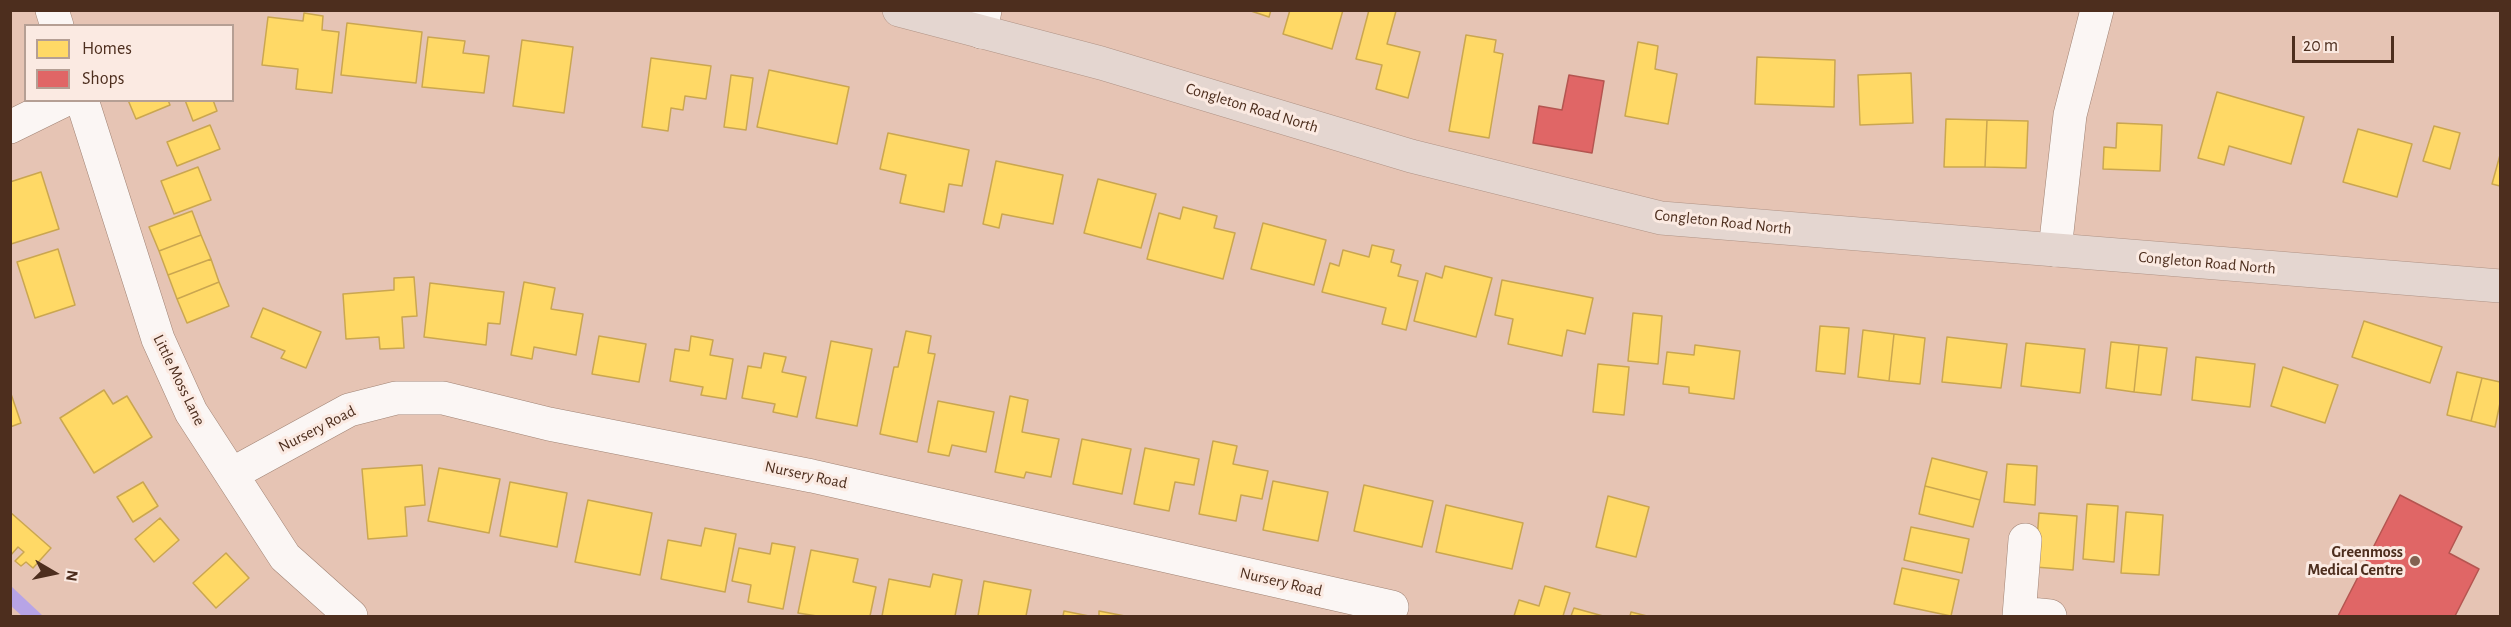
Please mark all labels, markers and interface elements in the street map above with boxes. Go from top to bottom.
legend [24,24,234,102]
scale bar [2295,24,2397,62]
text: 20 m [2303,37,2338,55]
text: Homes [82,40,132,58]
text: Shops [82,70,124,88]
street label: Congleton Road North [1183,79,1321,137]
street label: Congleton Road North [1653,205,1793,239]
street label: Congleton Road North [2137,247,2277,279]
street label: Little Moss Lane [149,331,209,429]
street label: Nursery Road [275,401,359,457]
street label: Nursery Road [763,457,849,493]
place label: Greenmoss Medical Centre [2307,542,2403,580]
north arrow [24,543,84,603]
marker: Greenmoss Medical Centre [2408,554,2422,568]
street label: Nursery Road [1238,563,1324,601]
text: N [63,569,81,583]

